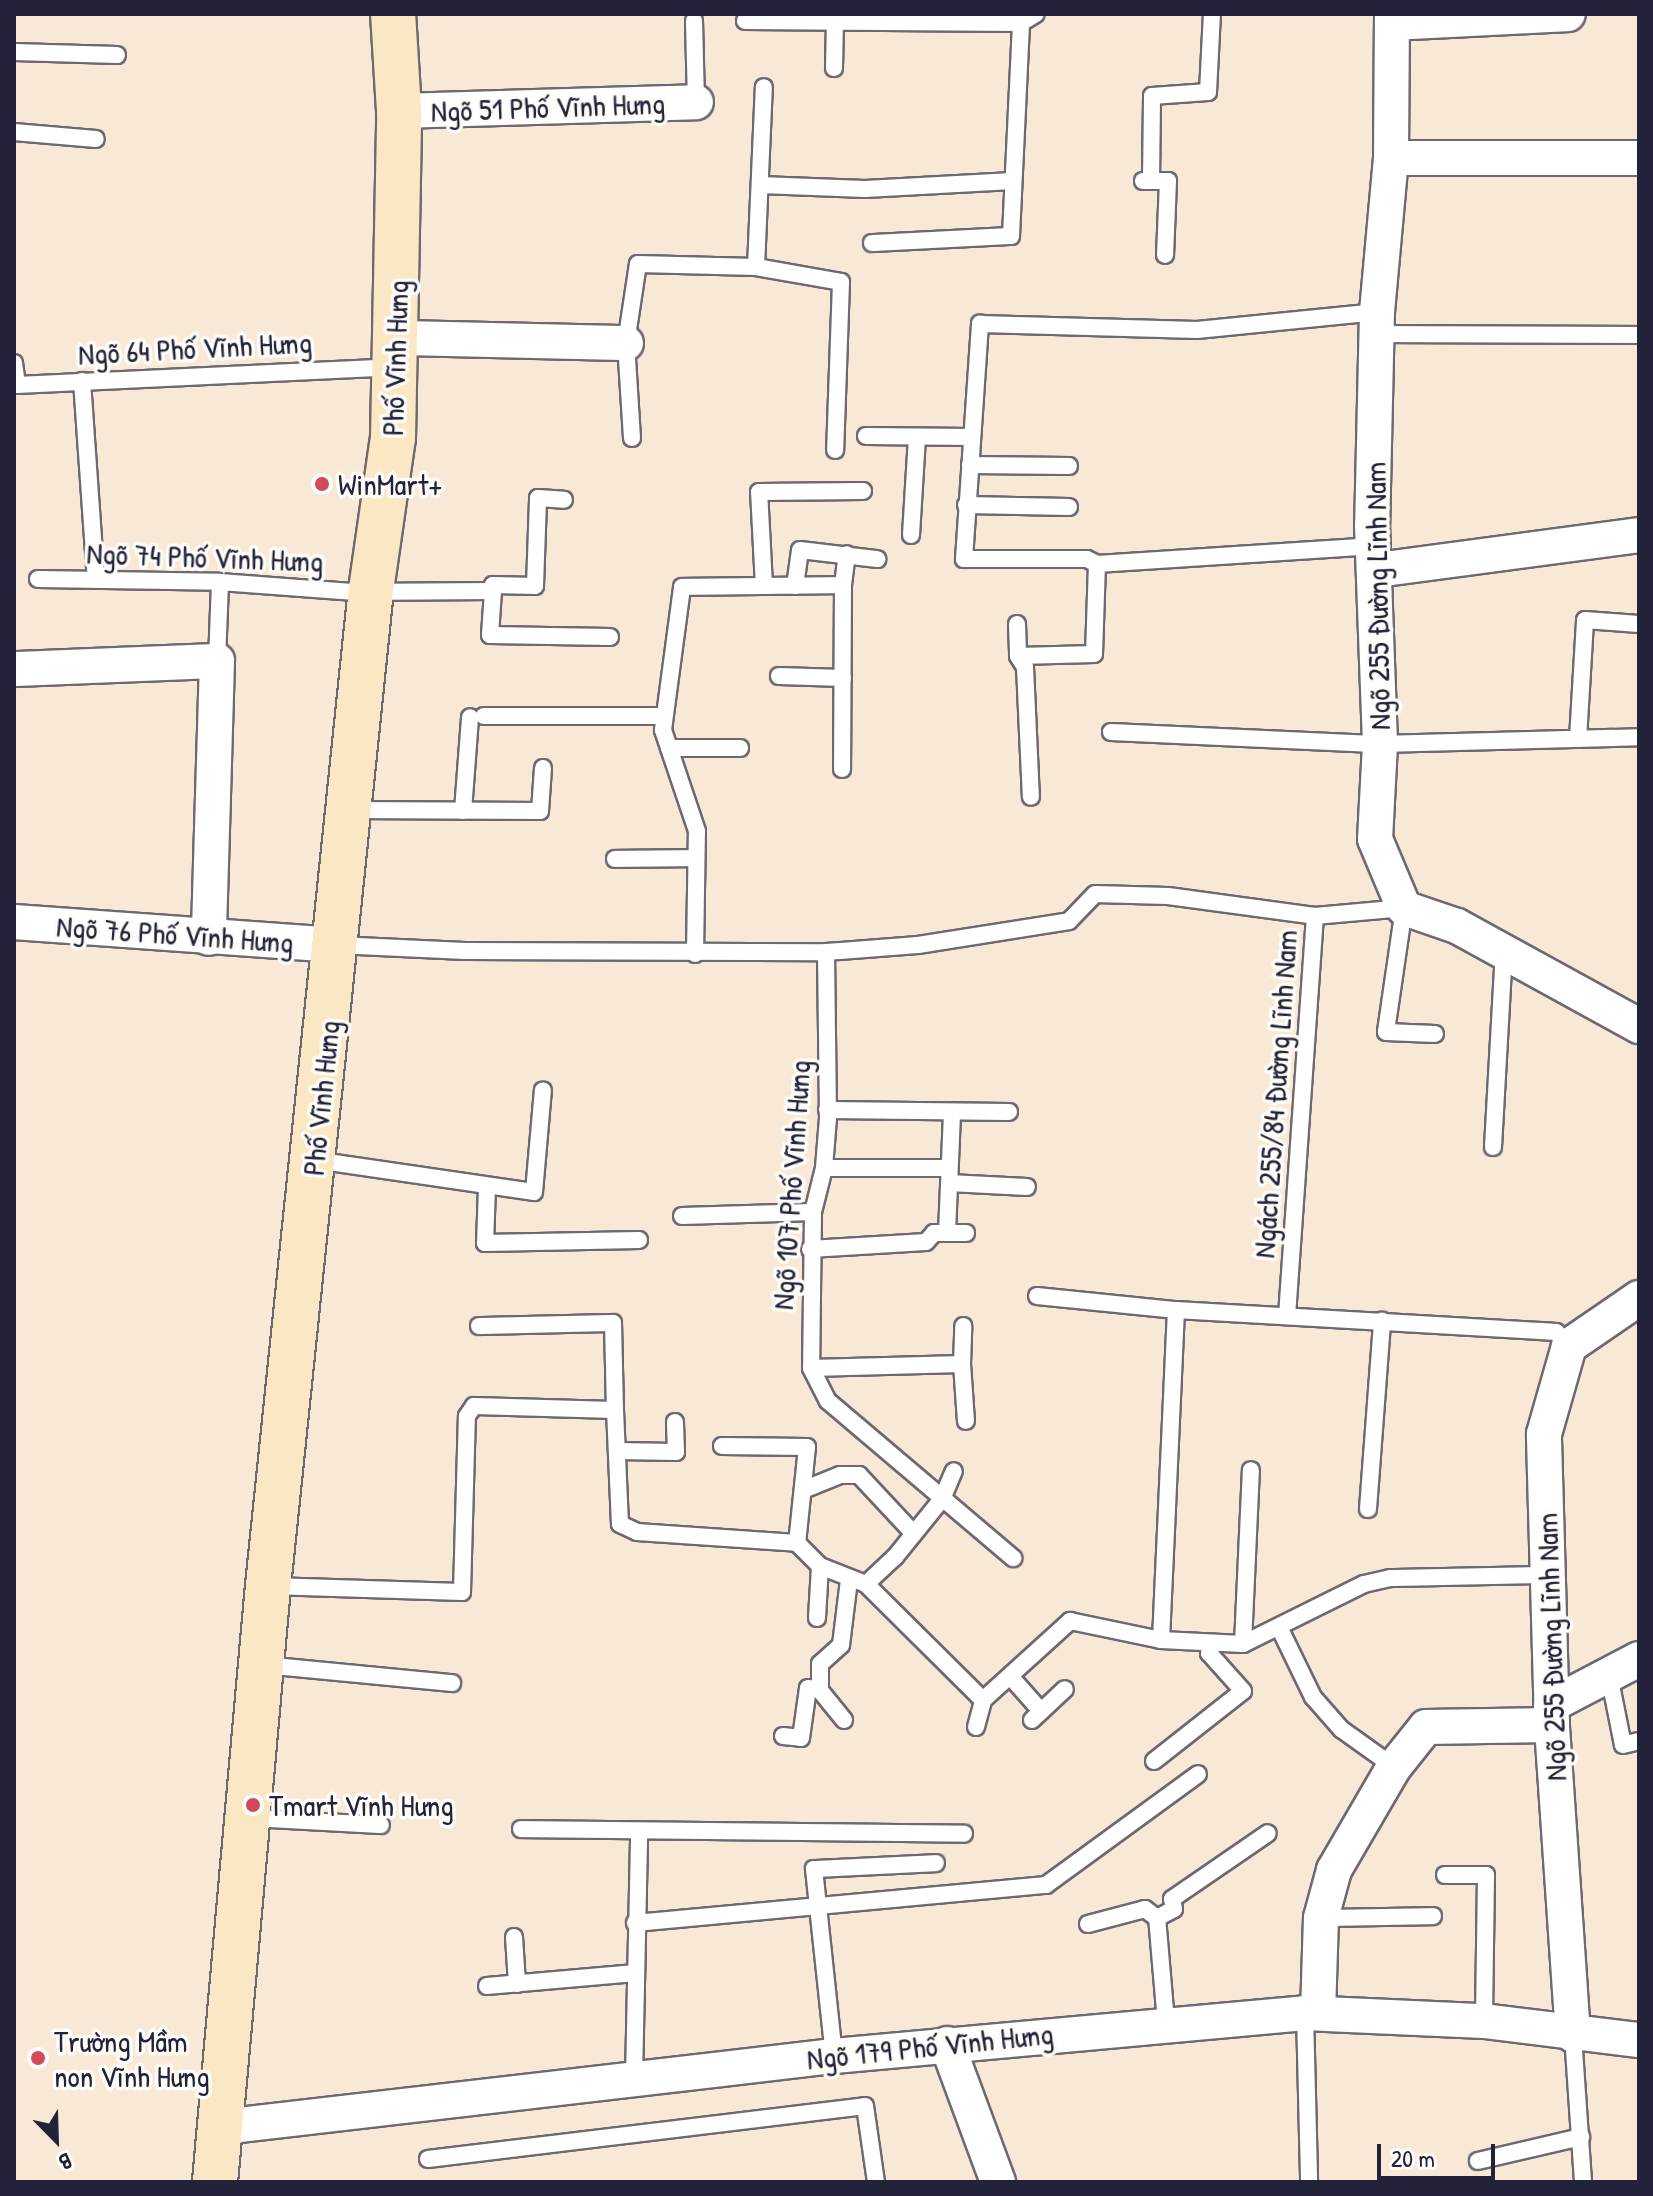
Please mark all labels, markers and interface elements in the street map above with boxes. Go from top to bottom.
street label: Ngõ 51 Phố Vĩnh Hưng [430,85,666,129]
street label: Phố Vĩnh Hưng [374,280,416,436]
street label: Ngõ 64 Phố Vĩnh Hưng [77,324,313,372]
street label: Ngõ 255 Đường Lĩnh Nam [1357,462,1397,730]
place label: WinMart+ [338,466,443,502]
marker: WinMart+ [313,475,331,493]
street label: Ngõ 74 Phố Vĩnh Hưng [86,535,324,579]
street label: Ngõ 76 Phố Vĩnh Hưng [55,908,295,960]
street label: Ngách 255/84 Đường Lĩnh Nam [1246,929,1304,1259]
street label: Phố Vĩnh Hưng [295,1019,347,1177]
street label: Ngõ 107 Phố Vĩnh Hưng [764,1059,818,1311]
street label: Ngõ 255 Đường Lĩnh Nam [1528,1512,1574,1782]
place label: Tmart Vĩnh Hưng [269,1787,454,1823]
marker: Tmart Vĩnh Hưng [244,1796,262,1814]
street label: Ngõ 179 Phố Vĩnh Hưng [805,2015,1055,2077]
place label: Trường Mầm non Vĩnh Hưng [54,2023,210,2094]
marker: Trường Mầm non Vĩnh Hưng [29,2049,47,2067]
north arrow [16,2100,96,2180]
scale bar [1381,2128,1499,2178]
text: 20 m [1391,2142,1435,2174]
text: B [54,2146,76,2178]

